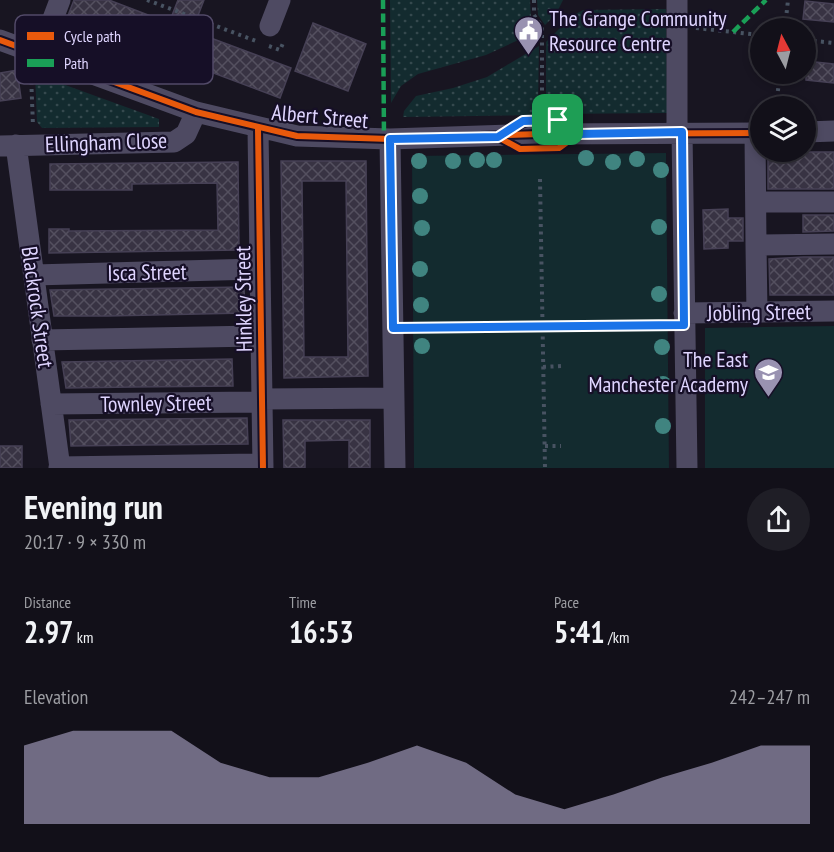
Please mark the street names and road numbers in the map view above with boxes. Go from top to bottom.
street label: Albert Street [270,98,370,134]
street label: Ellingham Close [44,126,168,158]
street label: Blackrock Street [16,245,60,369]
street label: Hinkley Street [228,246,258,352]
street label: Isca Street [107,257,187,287]
street label: Jobling Street [706,297,811,327]
street label: Townley Street [100,388,212,418]

